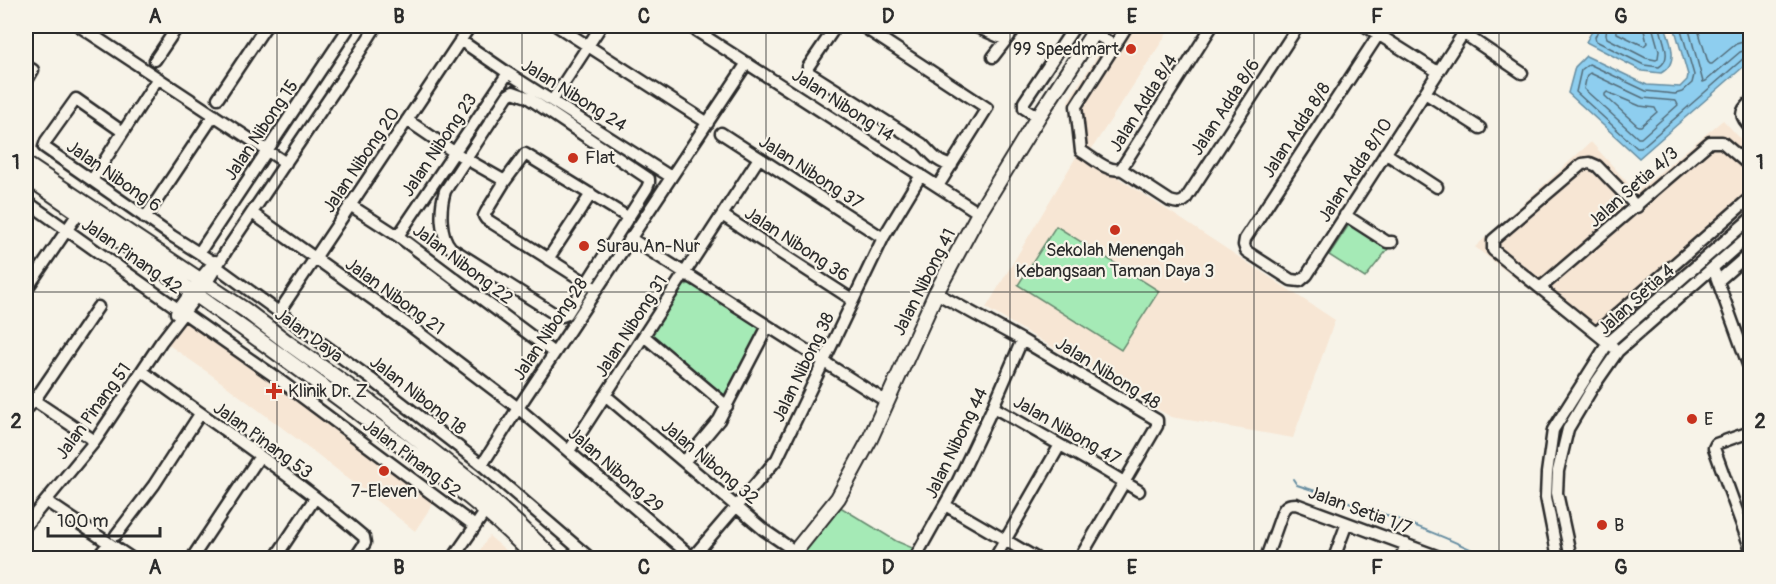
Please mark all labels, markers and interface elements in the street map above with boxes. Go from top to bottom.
text: A [149,4,162,29]
text: B [393,4,405,29]
text: C [638,4,650,29]
text: D [882,4,895,29]
text: E [1127,4,1138,29]
text: F [1371,4,1383,29]
text: G [1614,4,1628,29]
place label: 99 Speedmart [1013,38,1120,61]
marker: 99 Speedmart [1124,42,1138,56]
street label: Jalan Adda 8/4 [1104,50,1183,156]
street label: Jalan Nibong 24 [517,54,631,137]
street label: Jalan Adda 8/6 [1186,55,1265,160]
street label: Jalan Nibong 14 [787,64,899,147]
street label: Jalan Nibong 15 [219,75,304,185]
street label: Jalan Adda 8/8 [1257,78,1336,182]
street label: Jalan Nibong 23 [396,89,482,201]
street label: Jalan Nibong 20 [318,103,405,217]
street label: Jalan Adda 8/10 [1313,114,1398,227]
street label: Jalan Nibong 37 [754,130,868,215]
street label: Jalan Nibong 6 [62,135,166,218]
street label: Jalan Setia 4/3 [1583,142,1683,233]
place label: Flat [585,147,616,170]
text: 1 [12,150,20,175]
text: 1 [1756,150,1764,175]
marker: Flat [566,151,580,165]
street label: Jalan Nibong 36 [740,202,854,287]
street label: Jalan Pinang 42 [77,213,187,300]
street label: Jalan Nibong 22 [408,219,518,310]
marker: Sekolah Menengah Kebangsaan Taman Daya 3 [1108,223,1122,237]
street label: Jalan Nibong 41 [888,225,961,340]
place label: Surau An-Nur [596,235,701,258]
marker: Surau An-Nur [577,239,591,253]
place label: Sekolah Menengah Kebangsaan Taman Daya 3 [1016,239,1214,283]
street label: Jalan Nibong 21 [341,253,449,340]
street label: Jalan Setia 4 [1593,258,1680,340]
street label: Jalan Nibong 31 [590,271,673,382]
street label: Jalan Nibong 28 [508,273,593,385]
street label: Jalan Daya [270,303,347,368]
street label: Jalan Nibong 38 [767,309,840,426]
street label: Jalan Nibong 48 [1051,332,1165,415]
street label: Jalan Nibong 18 [365,351,471,440]
street label: Jalan Pinang 51 [51,358,136,464]
place label: Klinik Dr. Z [288,380,368,403]
marker: Klinik Dr. Z [265,382,283,400]
street label: Jalan Nibong 44 [920,383,994,503]
street label: Jalan Nibong 47 [1009,390,1125,471]
street label: Jalan Pinang 53 [209,397,317,484]
place label: E [1704,408,1713,431]
text: 2 [10,409,22,434]
text: 2 [1754,409,1766,434]
marker: E [1685,412,1699,426]
street label: Jalan Pinang 52 [358,414,465,503]
street label: Jalan Nibong 32 [656,415,763,510]
street label: Jalan Nibong 29 [563,423,668,518]
marker: 7-Eleven [377,464,391,478]
place label: 7-Eleven [351,480,417,503]
street label: Jalan Setia 1/7 [1305,481,1415,540]
scale bar [48,500,160,538]
text: 100 m [57,510,109,533]
place label: B [1614,514,1624,537]
marker: B [1595,518,1609,532]
text: A [149,555,162,580]
text: B [393,555,405,580]
text: C [638,555,650,580]
text: D [882,555,895,580]
text: E [1127,555,1138,580]
text: F [1371,555,1383,580]
text: G [1614,555,1628,580]

